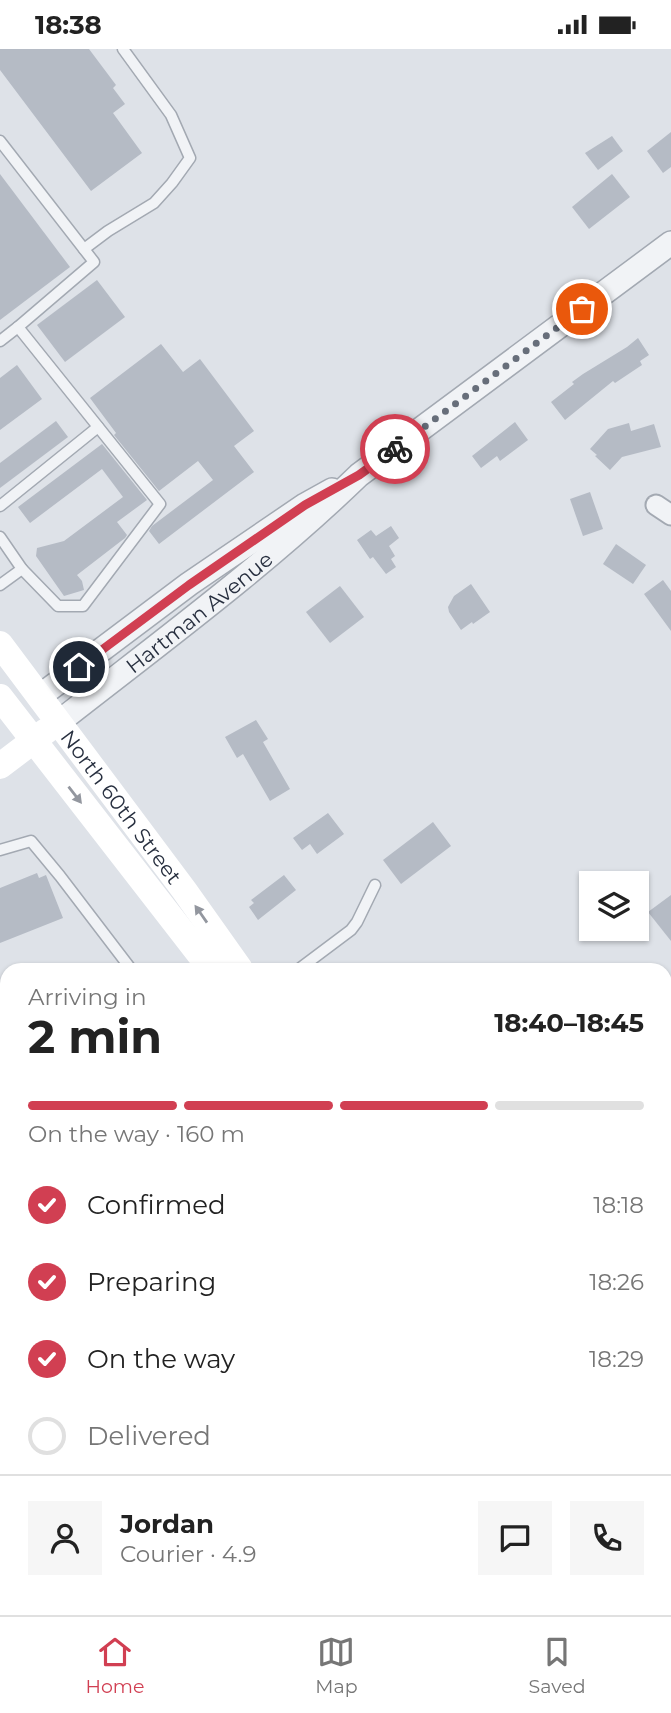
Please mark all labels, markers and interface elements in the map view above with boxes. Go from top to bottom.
text: 18:38 [35,9,102,41]
pin [552,279,612,339]
icon: bag [563,290,601,328]
courier [360,414,430,484]
icon: bike [376,430,414,468]
street label: Hartman Avenue [121,546,277,678]
pin [49,637,109,697]
icon: home [60,648,98,686]
street label: North 60th Street [56,725,187,888]
one-way arrow [67,786,81,804]
map controls [579,871,649,941]
button: layers [579,871,649,941]
one-way arrow [194,905,208,923]
text: Arriving in [28,983,147,1011]
text: 18:40–18:45 [494,1007,644,1039]
text: 2 min [28,1008,162,1065]
text: On the way · 160 m [28,1120,245,1148]
icon: check [28,1186,66,1224]
text: Confirmed [87,1189,226,1221]
text: 18:18 [593,1191,644,1219]
icon: check [28,1263,66,1301]
text: Preparing [87,1266,216,1298]
text: 18:26 [589,1268,644,1296]
icon: check [28,1340,66,1378]
text: On the way [87,1343,235,1375]
text: 18:29 [589,1345,644,1373]
text: Delivered [87,1420,211,1452]
button: person [28,1501,102,1575]
button: chat [478,1501,552,1575]
button: phone [570,1501,644,1575]
text: Jordan [120,1508,214,1540]
text: Courier · 4.9 [120,1540,256,1568]
tab: Home [85,1633,144,1698]
tab: Map [315,1633,358,1698]
tab: Saved [528,1633,586,1698]

